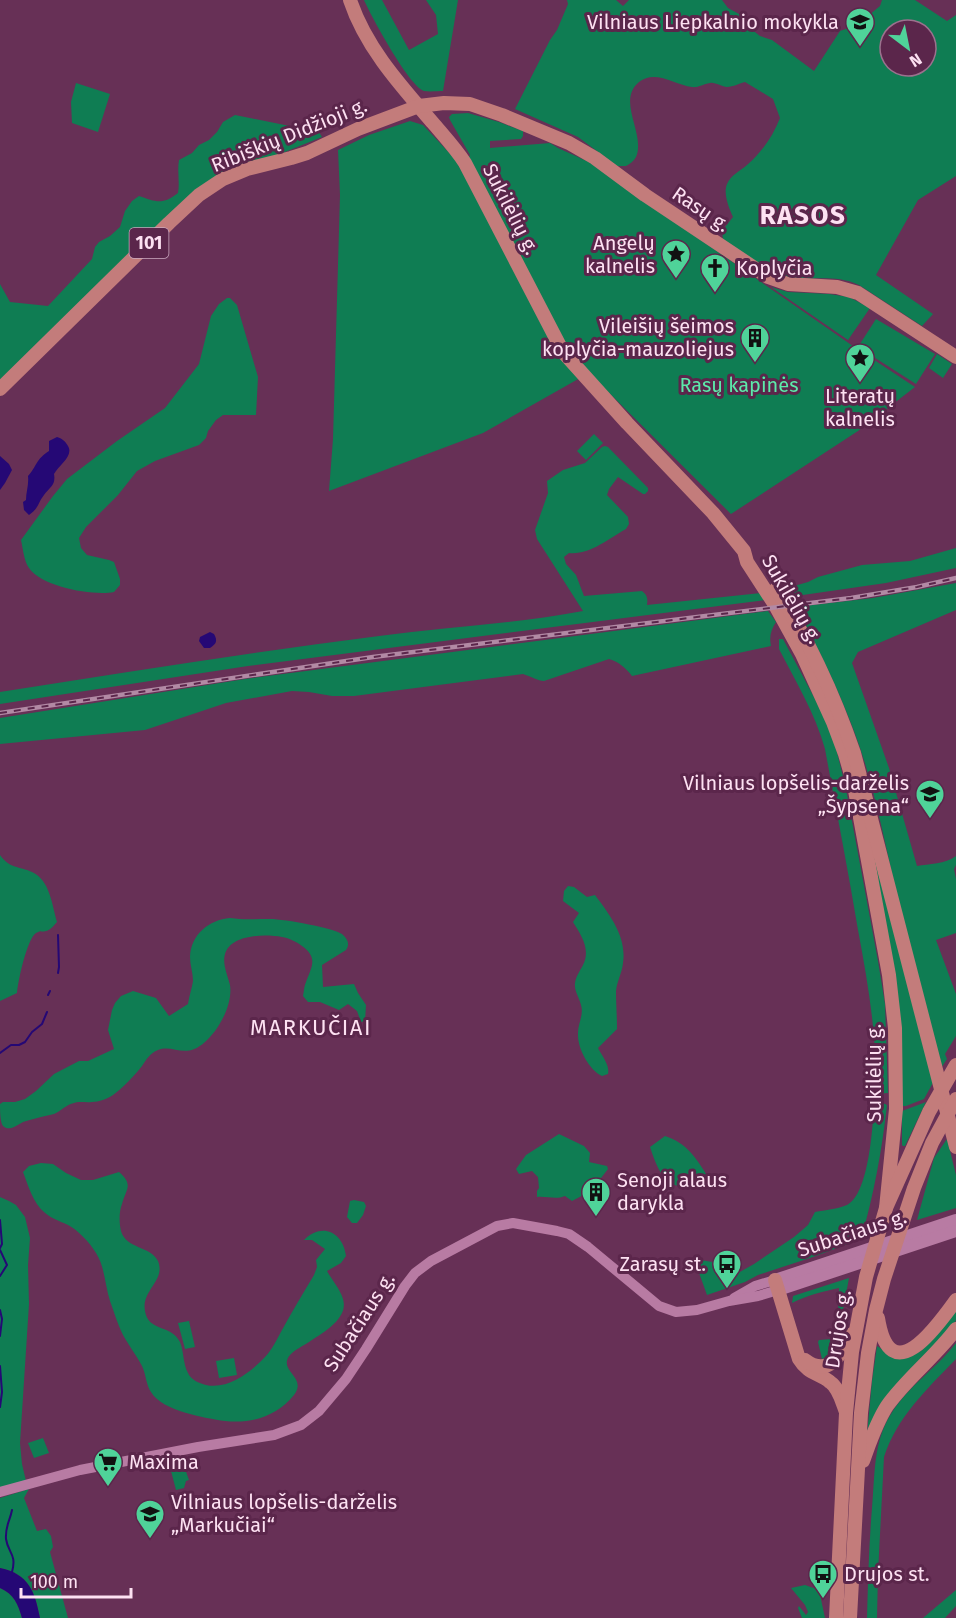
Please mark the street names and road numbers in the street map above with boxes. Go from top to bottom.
street label: Ribiškių Didžioji g. [208,93,370,177]
street label: Sukilėlių g. [478,160,544,258]
street label: Rasų g. [668,181,734,237]
road number: 101 [130,228,168,258]
street label: Sukilėlių g. [757,550,827,648]
street label: Sukilėlių g. [862,1024,886,1122]
street label: Subačiaus g. [795,1204,909,1262]
street label: Subačiaus g. [318,1268,400,1376]
street label: Drujos g. [820,1288,856,1370]

